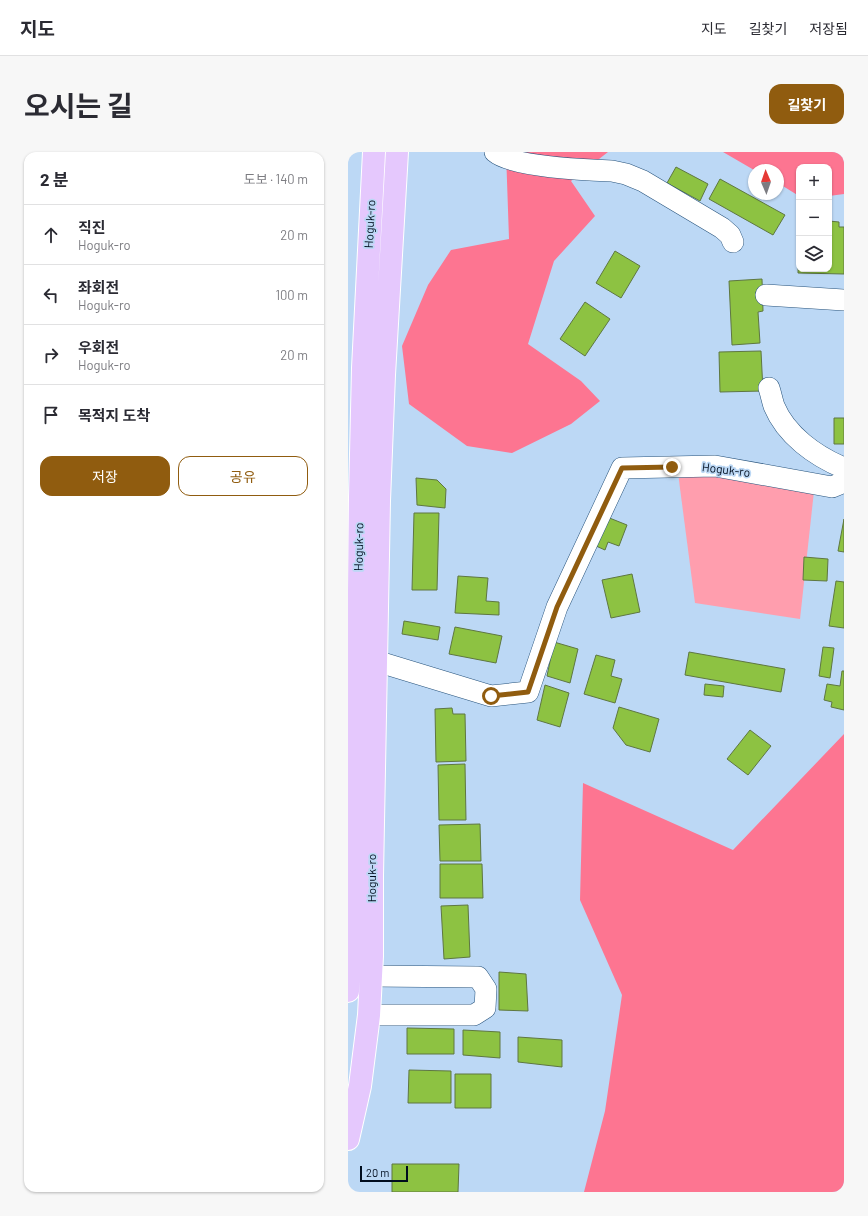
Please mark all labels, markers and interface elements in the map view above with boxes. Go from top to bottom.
text: 지도 [20,17,55,40]
text: 지도 [701,20,727,37]
text: 길찾기 [749,20,787,37]
text: 저장됨 [809,20,848,37]
button: 길찾기 [769,84,844,124]
text: 오시는 길 [24,88,133,122]
north arrow [748,164,784,200]
map controls [796,164,832,272]
button: + [796,164,832,200]
text: 2 분 [40,169,69,189]
text: 도보 · 140 m [244,171,308,187]
street label: Hoguk-ro [361,199,377,249]
button: − [796,200,832,236]
text: 직진 [78,218,106,236]
icon: ahead [40,224,62,246]
text: 20 m [280,227,308,243]
button: layers [796,236,832,272]
text: Hoguk-ro [78,237,131,253]
text: 좌회전 [78,278,119,296]
icon: left [40,284,62,306]
text: 100 m [275,287,308,303]
text: Hoguk-ro [78,297,131,313]
text: 우회전 [78,338,119,356]
icon: right [40,344,62,366]
text: 20 m [280,347,308,363]
text: Hoguk-ro [78,357,131,373]
icon: arrive [40,404,62,426]
text: 목적지 도착 [78,406,150,424]
button: 저장 [40,456,170,496]
button: 공유 [178,456,308,496]
route end [663,458,681,476]
street label: Hoguk-ro [701,459,751,479]
street label: Hoguk-ro [351,523,365,571]
route start [482,687,500,705]
street label: Hoguk-ro [364,854,378,902]
scale bar [360,1164,408,1183]
text: 20 m [366,1166,389,1179]

